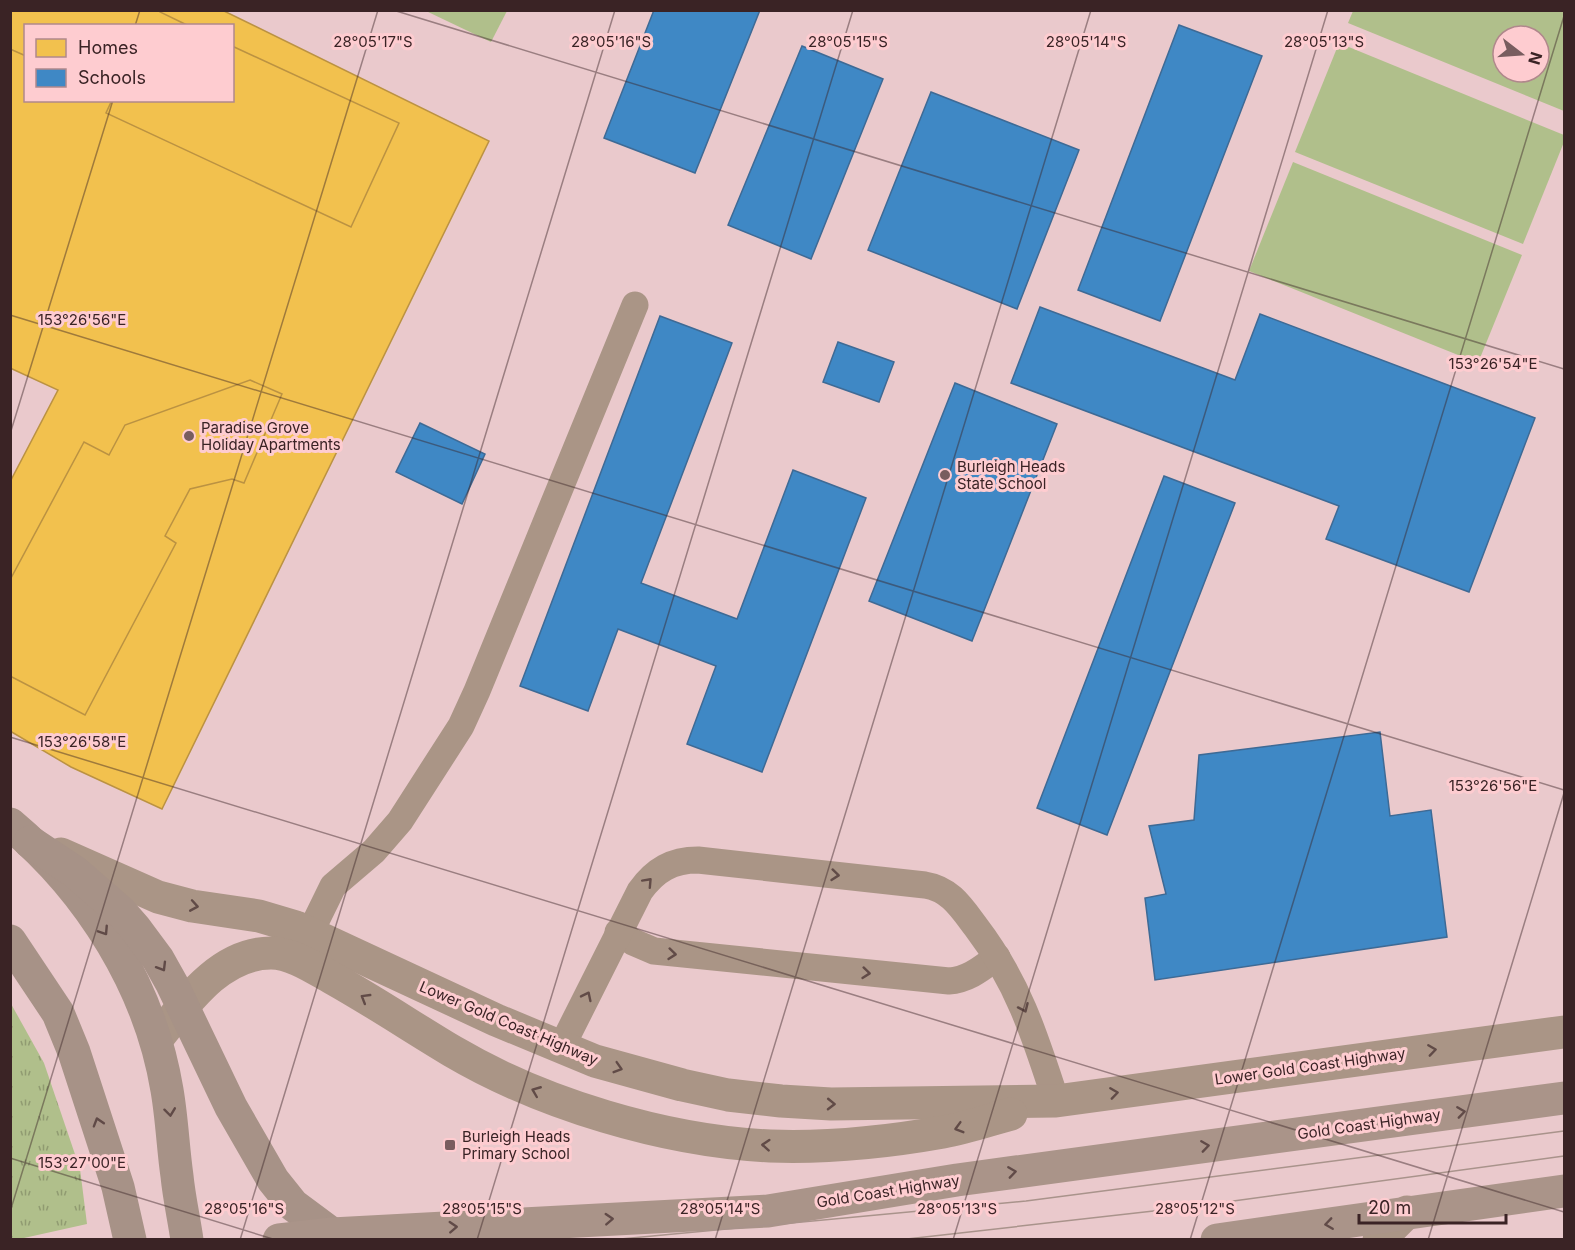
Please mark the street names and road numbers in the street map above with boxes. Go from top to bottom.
street label: Lower Gold Coast Highway [417,977,602,1070]
street label: Lower Gold Coast Highway [1213,1043,1407,1089]
street label: Gold Coast Highway [1296,1104,1442,1143]
street label: Gold Coast Highway [815,1170,961,1212]

